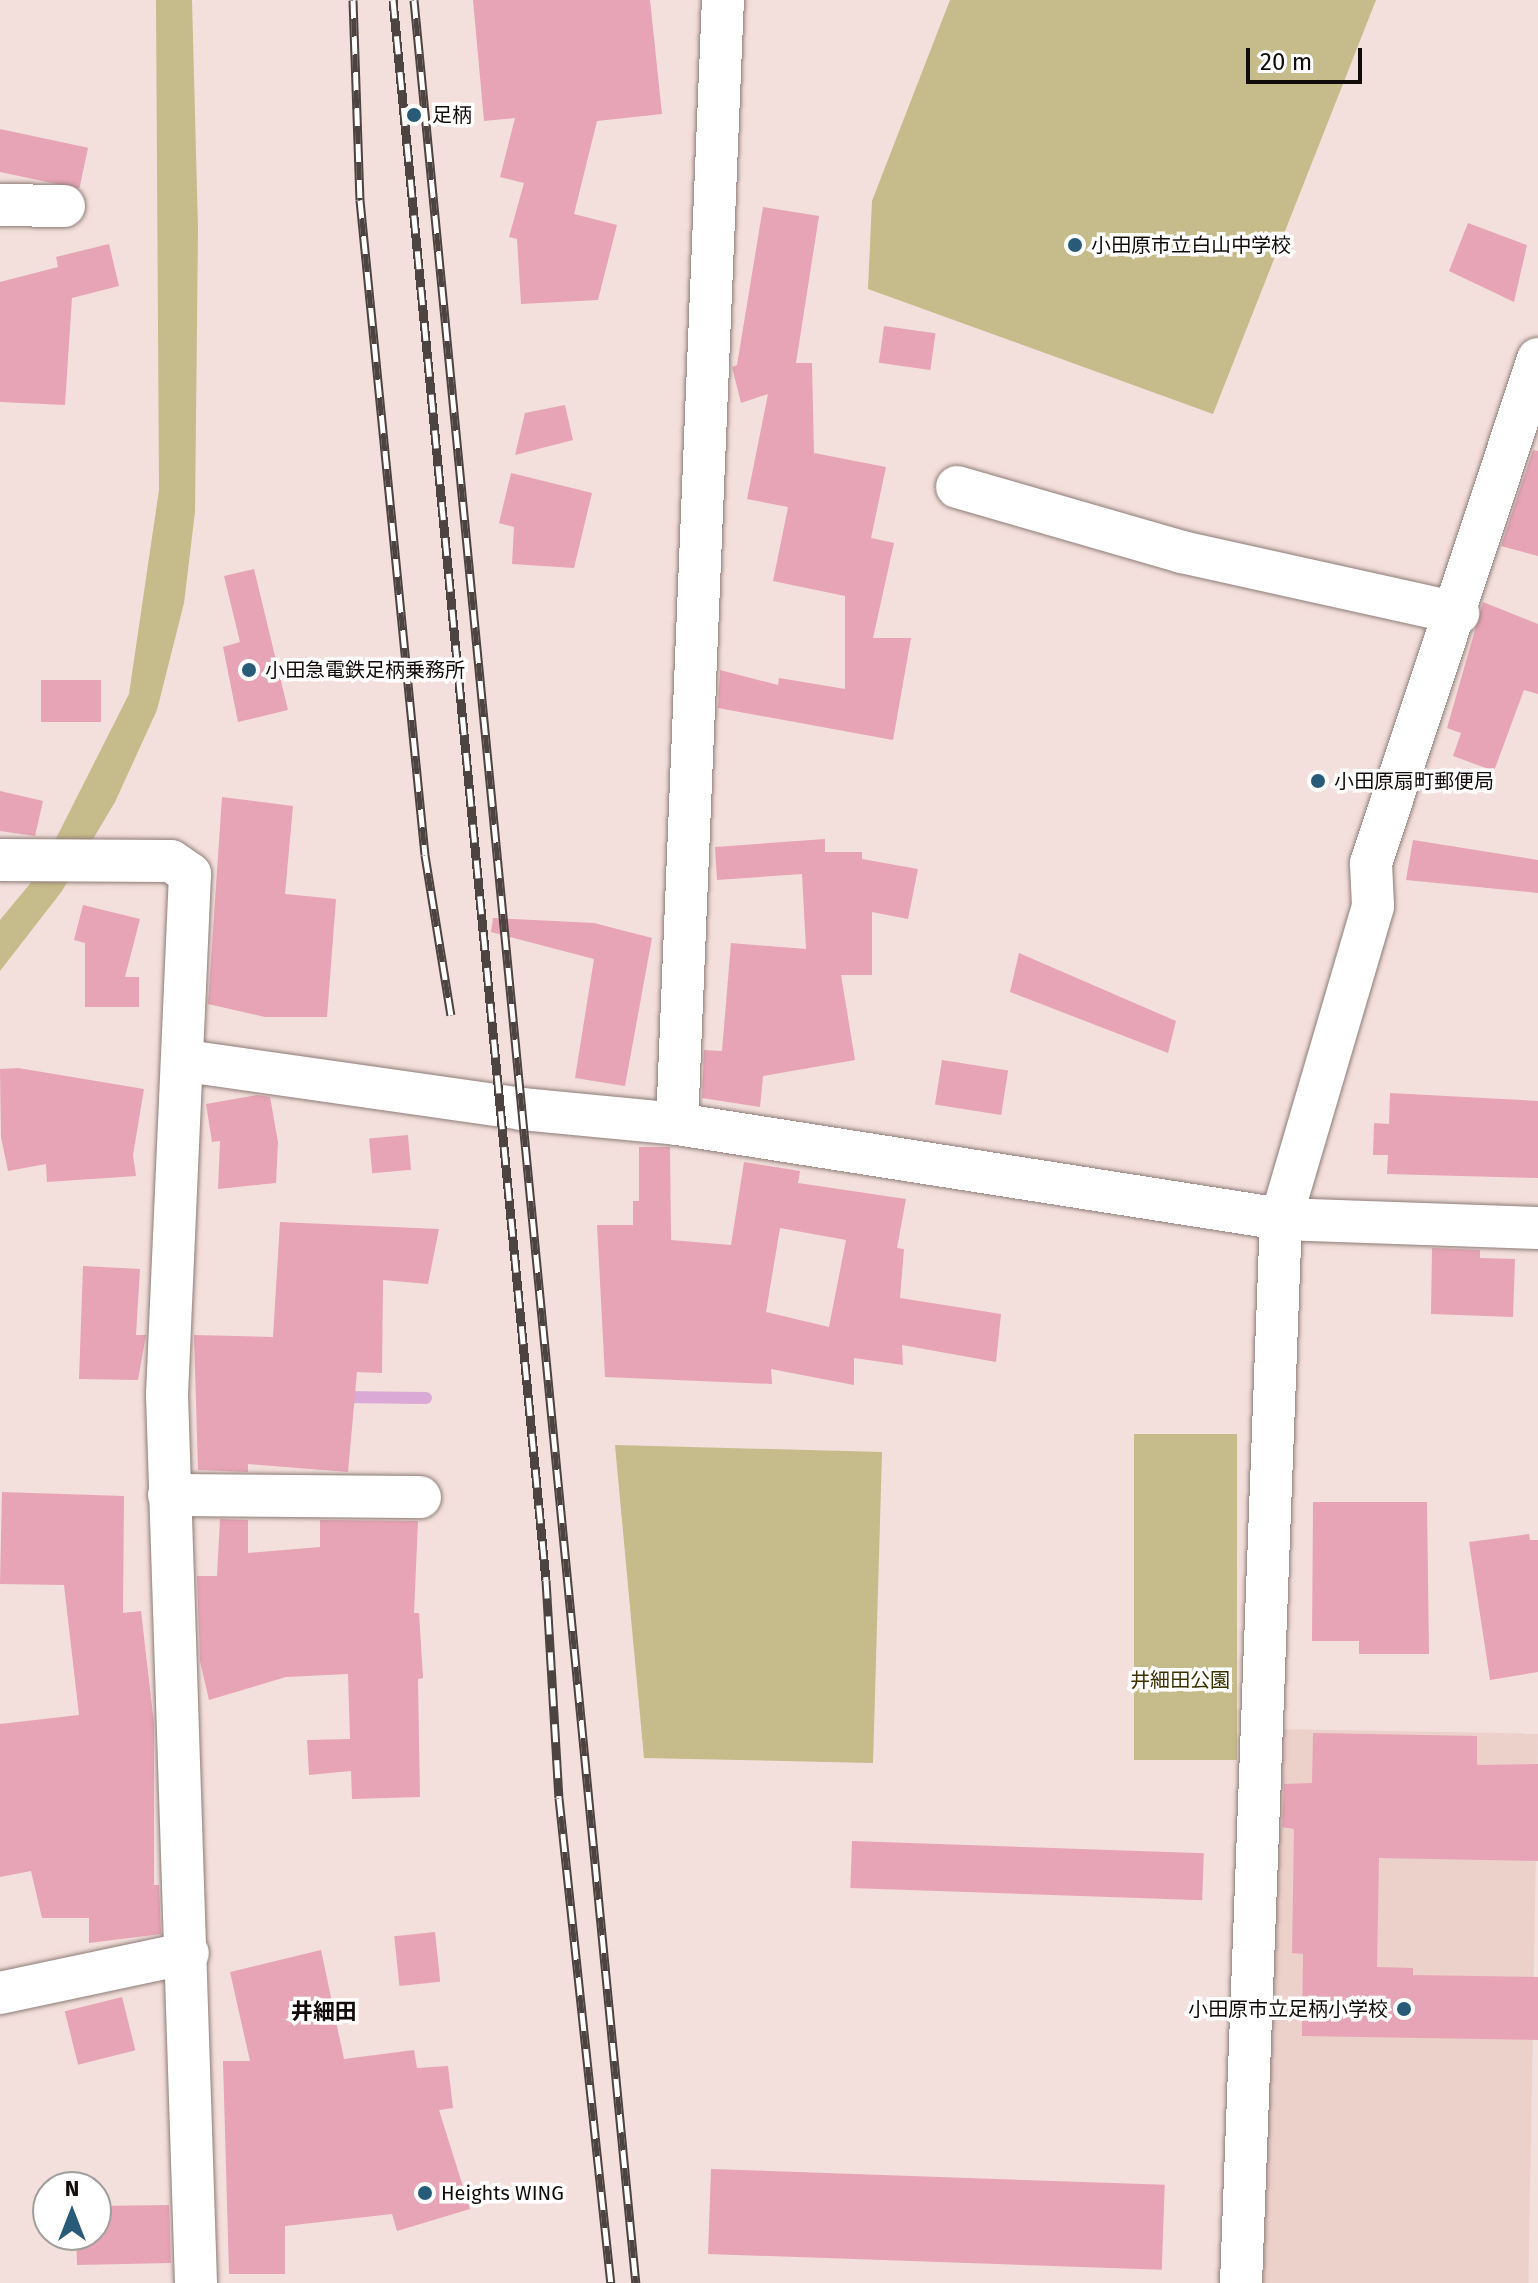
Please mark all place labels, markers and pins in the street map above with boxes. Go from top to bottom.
place label: 足柄 [432,103,472,127]
marker: 足柄 [403,104,425,126]
place label: 小田原市立白山中学校 [1091,233,1291,257]
marker: 小田原市立白山中学校 [1066,236,1084,254]
place label: 小田急電鉄足柄乗務所 [265,658,465,682]
marker: 小田急電鉄足柄乗務所 [240,661,258,679]
place label: 小田原扇町郵便局 [1334,769,1494,793]
marker: 小田原扇町郵便局 [1309,772,1327,790]
place label: 小田原市立足柄小学校 [1188,1997,1388,2021]
marker: 小田原市立足柄小学校 [1395,2000,1413,2018]
place label: Heights WING [441,2181,564,2205]
marker: Heights WING [416,2184,434,2202]

